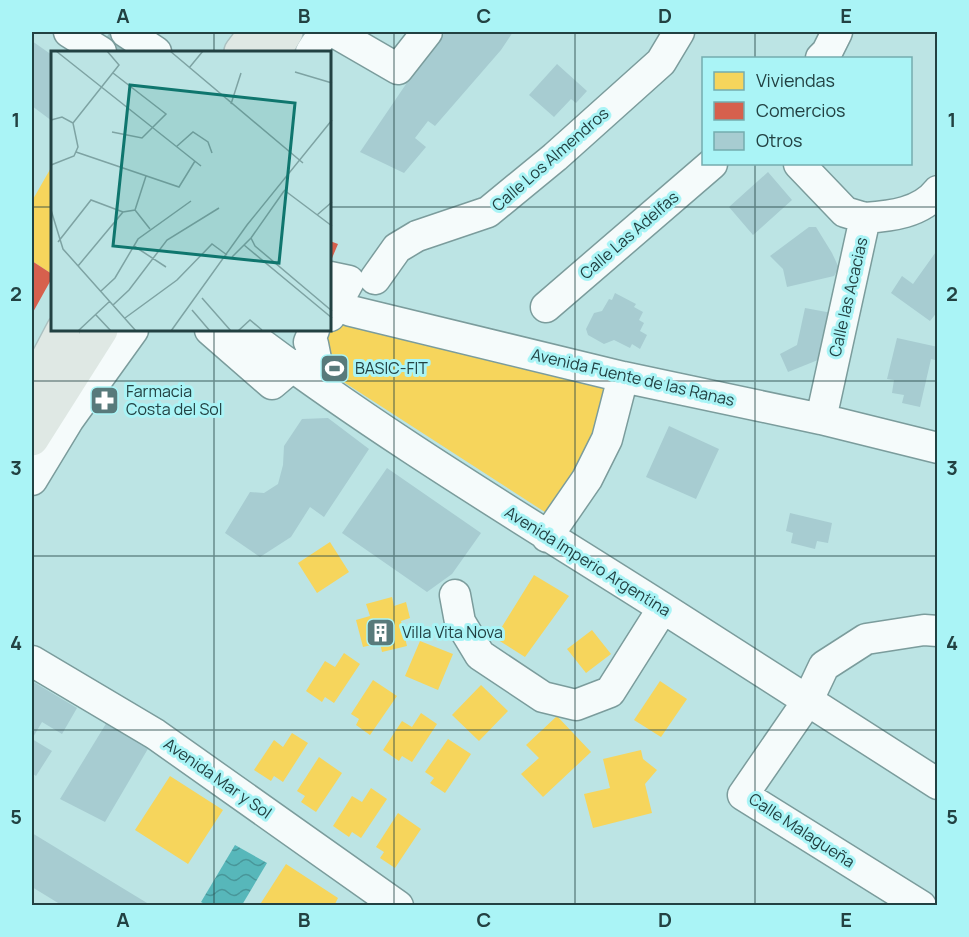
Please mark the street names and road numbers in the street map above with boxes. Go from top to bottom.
street label: Calle Los Almendros [487,102,613,216]
street label: Calle Las Adelfas [575,186,683,284]
street label: Calle las Acacias [824,235,872,359]
street label: Avenida Fuente de las Ranas [529,343,737,411]
street label: Avenida Imperio Argentina [501,501,675,621]
street label: Avenida Mar y Sol [160,733,276,823]
street label: Calle Malagueña [745,788,859,872]

